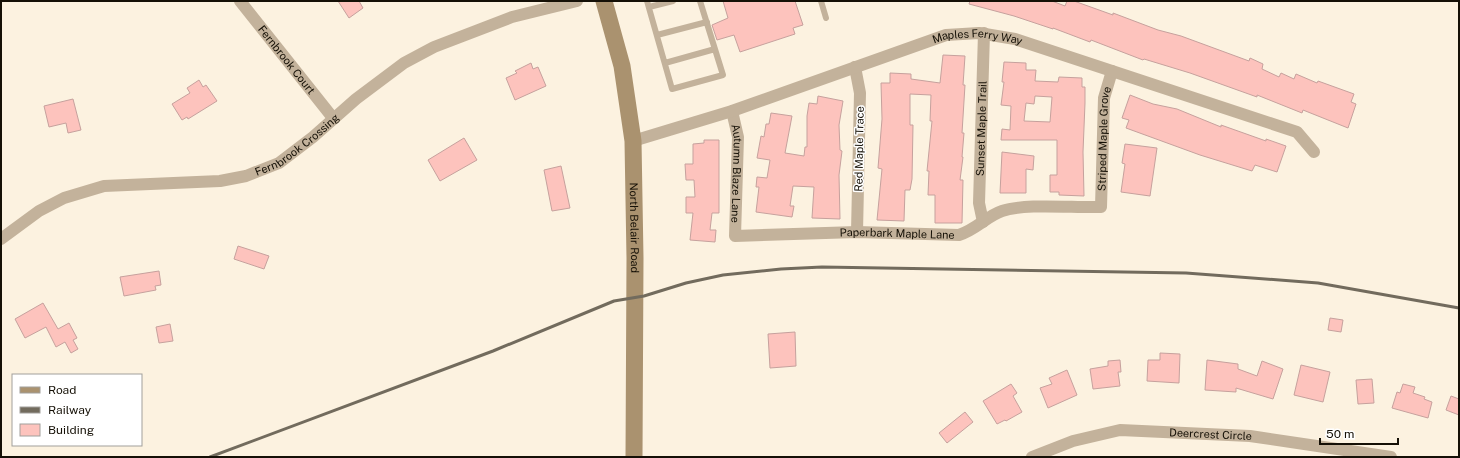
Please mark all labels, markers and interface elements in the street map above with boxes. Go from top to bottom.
street label: Fernbrook Court [256,23,318,96]
street label: Maples Ferry Way [931,27,1024,47]
street label: Sunset Maple Trail [974,81,989,176]
street label: Striped Maple Grove [1095,85,1113,191]
street label: Red Maple Trace [852,106,866,192]
street label: Fernbrook Crossing [253,111,341,178]
street label: Autumn Blaze Lane [729,123,744,223]
street label: North Belair Road [628,182,641,273]
street label: Paperbark Maple Lane [839,226,955,241]
legend [12,374,142,446]
text: Road [48,383,76,397]
text: Railway [48,403,92,417]
scale bar [1320,420,1398,446]
text: Building [48,423,94,437]
street label: Deercrest Circle [1169,426,1252,442]
text: 50 m [1326,427,1354,441]

